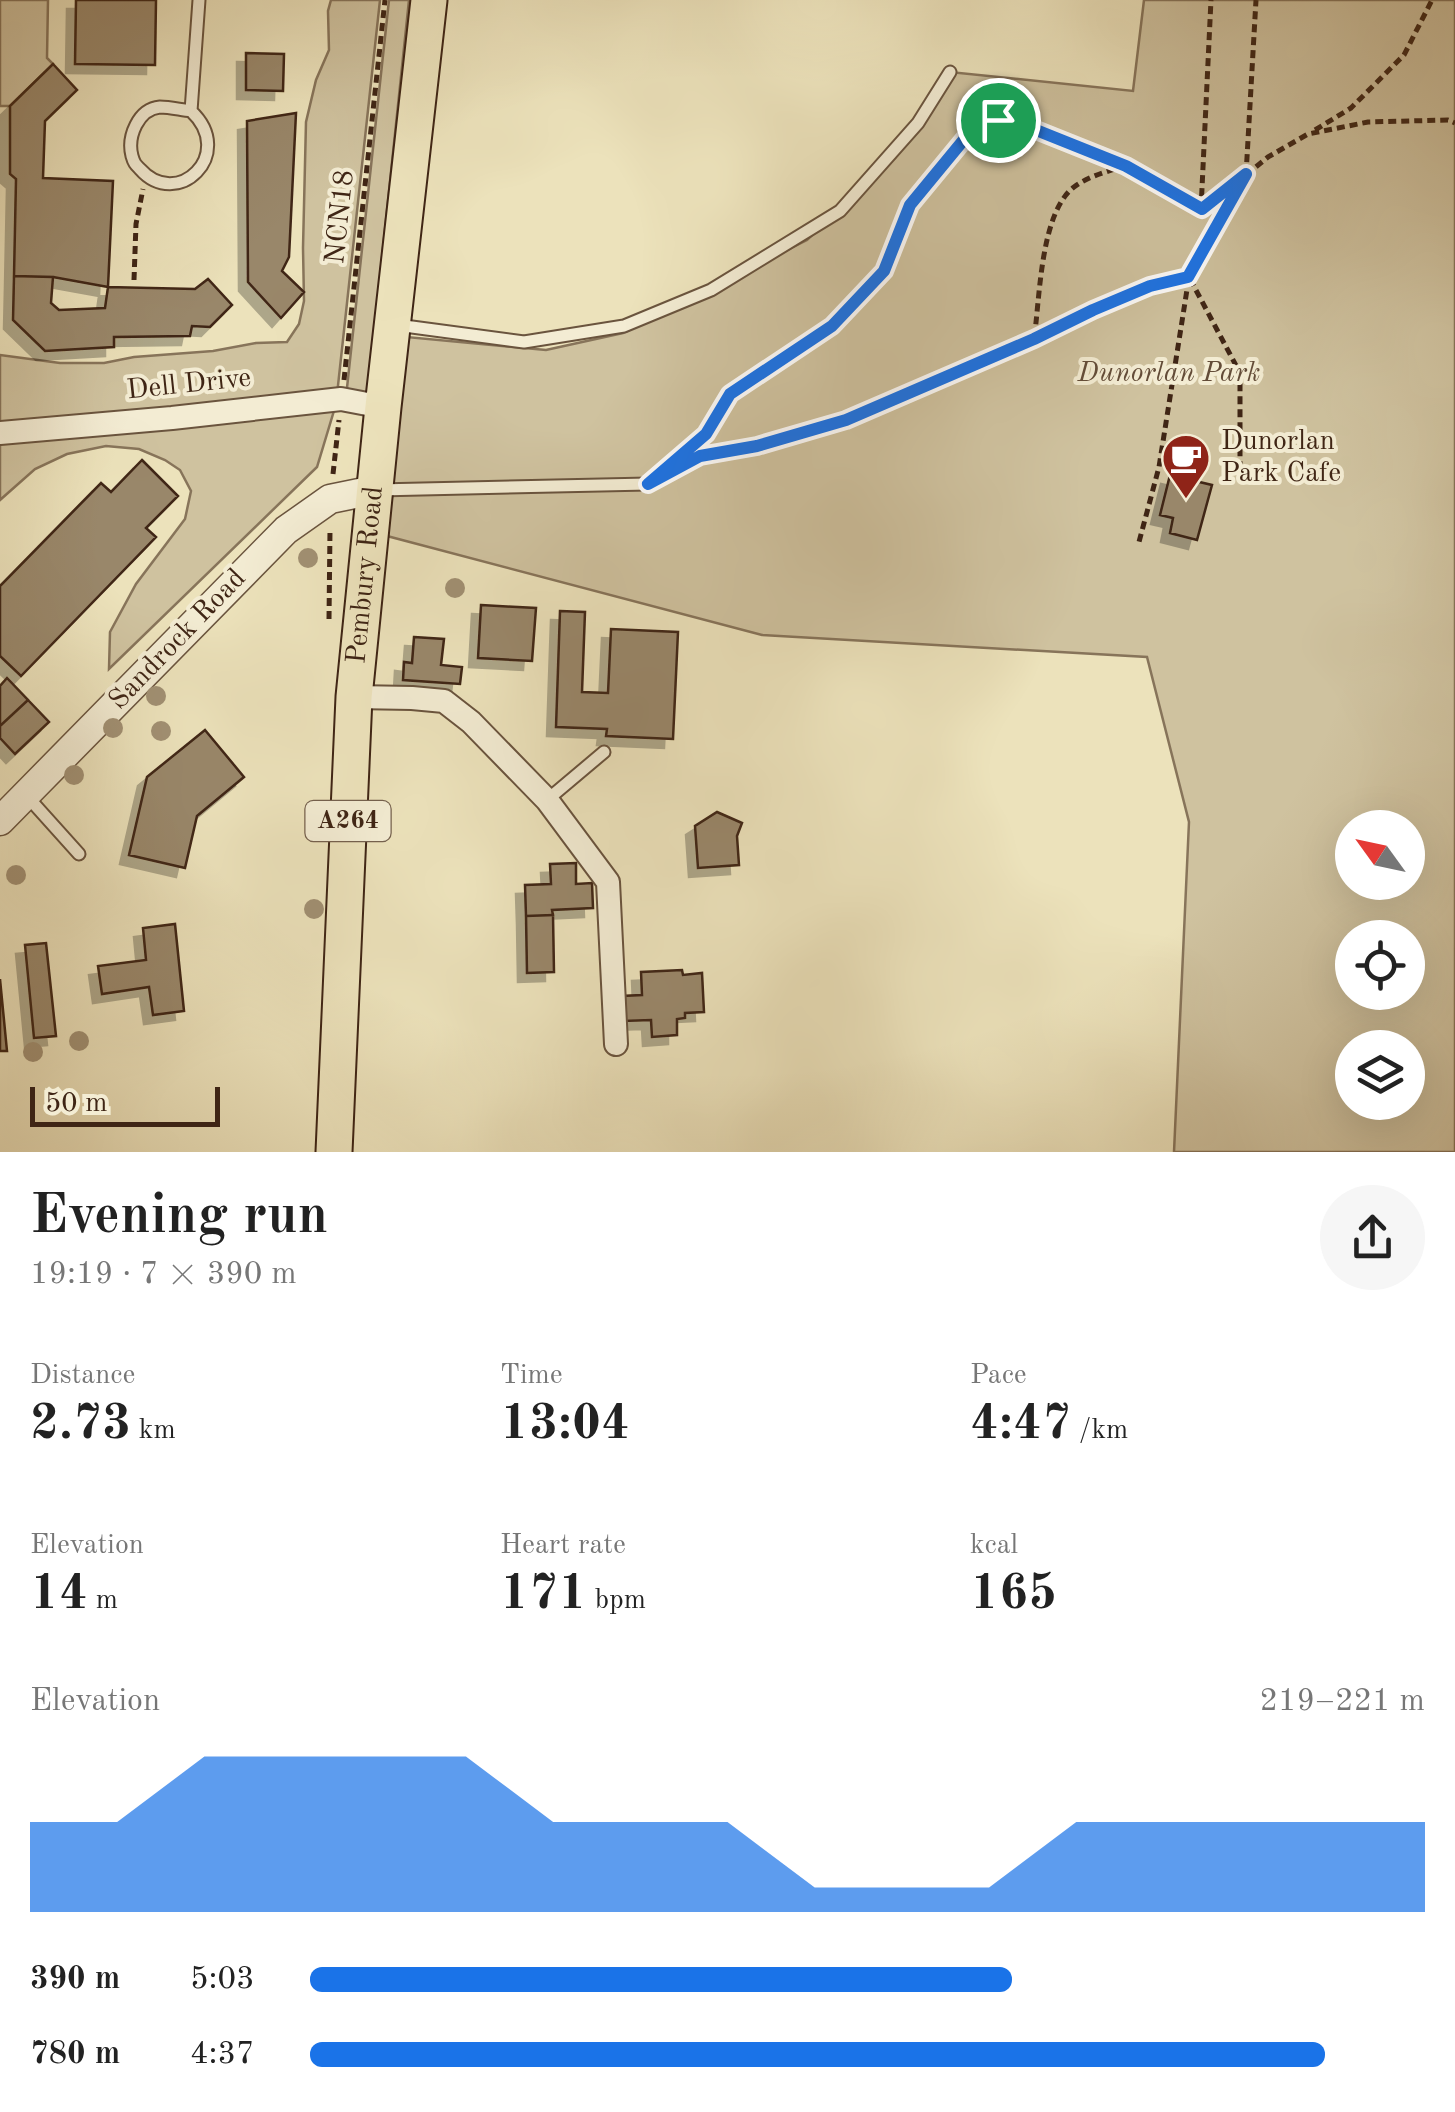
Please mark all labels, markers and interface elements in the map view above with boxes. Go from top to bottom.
pin [956,78,1041,163]
icon: arrive [971,93,1026,148]
street label: NCN18 [322,169,360,265]
park label: Dunorlan Park [1077,360,1260,388]
street label: Dell Drive [125,365,253,405]
place label: Dunorlan Park Cafe [1221,428,1341,488]
cafe icon: Dunorlan Park Cafe [1160,432,1212,500]
street label: Pembury Road [343,485,389,665]
street label: Sandrock Road [104,564,252,716]
road number: A264 [306,801,390,841]
north arrow [1335,810,1425,900]
map controls [1335,810,1425,1120]
button: locate [1335,920,1425,1010]
button: layers [1335,1030,1425,1120]
scale bar [30,1082,220,1126]
text: 50 m [45,1090,108,1118]
button: share [1320,1185,1425,1290]
text: Evening run [30,1190,328,1245]
text: 19:19 · 7 × 390 m [30,1259,297,1291]
text: Distance [30,1362,135,1390]
text: Time [500,1362,563,1390]
text: Pace [970,1362,1027,1390]
text: 2.73 [30,1400,131,1450]
text: 13:04 [500,1400,630,1450]
text: 4:47 [970,1400,1071,1450]
text: km [131,1417,176,1445]
text: /km [1071,1417,1128,1445]
text: Elevation [30,1532,144,1560]
text: Heart rate [500,1532,626,1560]
text: kcal [970,1532,1018,1560]
text: 14 [30,1570,88,1620]
text: 171 [500,1570,587,1620]
text: 165 [970,1570,1057,1620]
text: m [88,1587,118,1615]
text: bpm [587,1587,646,1615]
text: Elevation [30,1686,160,1718]
text: 219–221 m [1259,1686,1425,1718]
text: 390 m [30,1964,120,1996]
text: 5:03 [190,1964,255,1996]
text: 780 m [30,2039,120,2071]
text: 4:37 [190,2039,255,2071]

